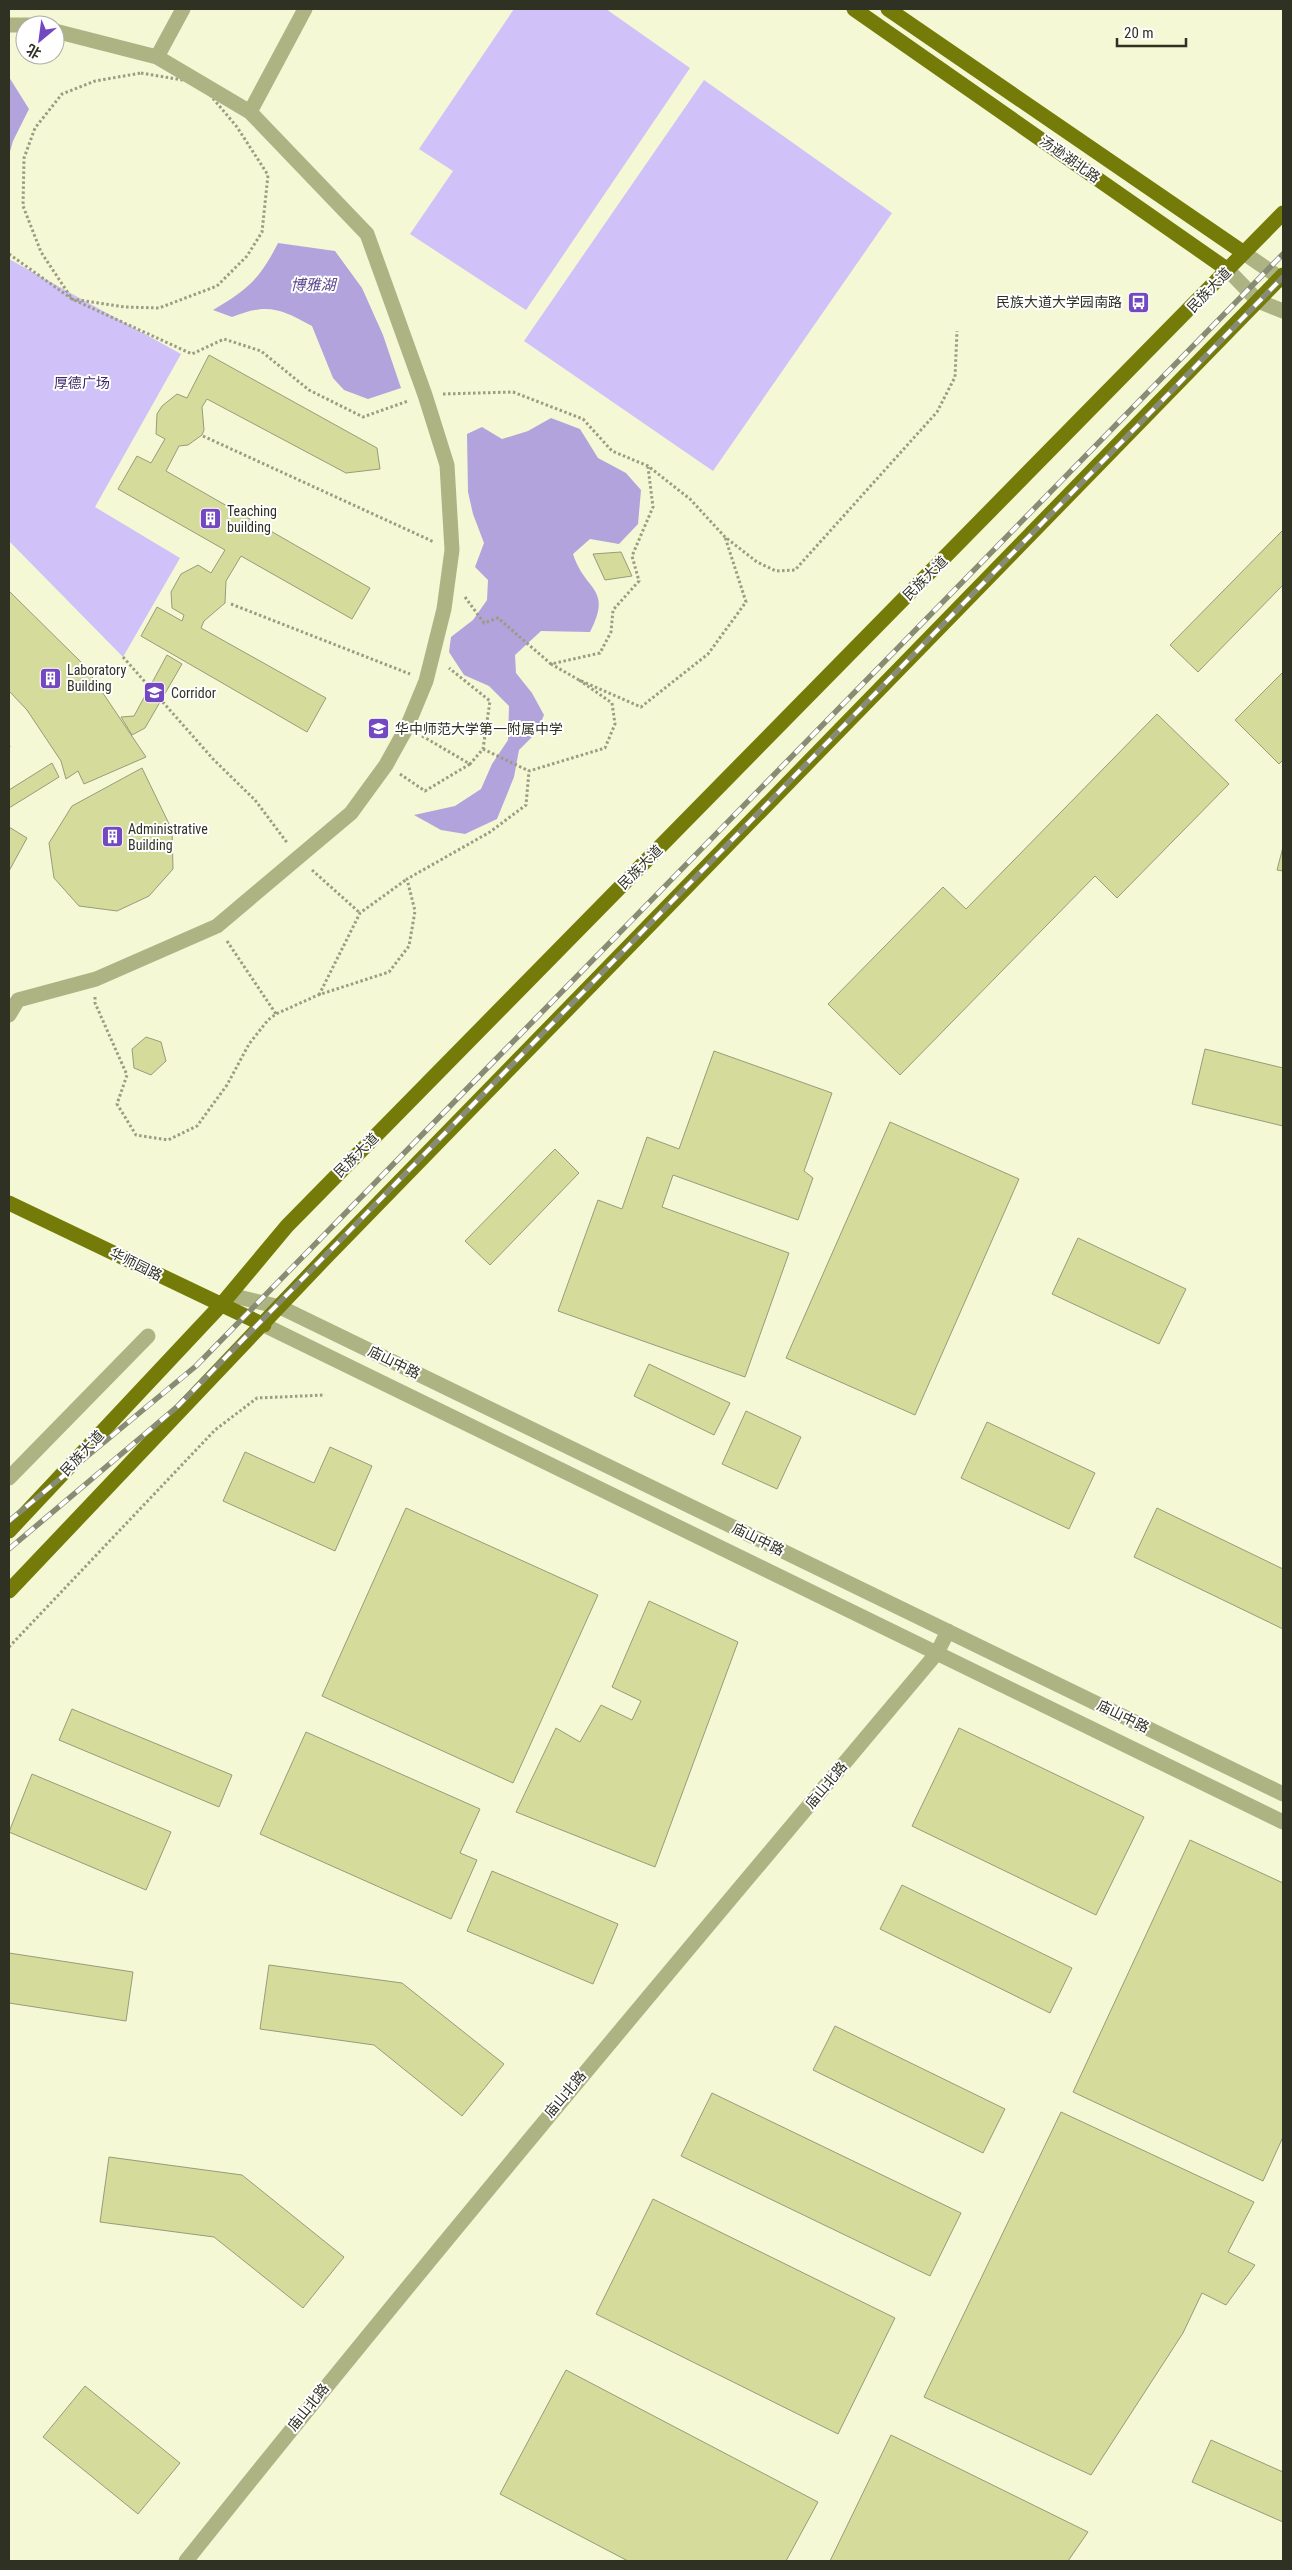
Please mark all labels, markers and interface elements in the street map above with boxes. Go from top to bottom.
north arrow [15,15,65,65]
scale bar [1117,15,1186,47]
text: 20 m [1124,24,1154,42]
text: 北 [24,41,44,62]
street label: 汤逊湖北路 [1037,132,1103,186]
street label: 民族大道 [1184,264,1234,316]
water label: 博雅湖 [290,276,337,294]
bus stop icon: 民族大道大学园南路 [1126,290,1150,314]
place label: 民族大道大学园南路 [996,294,1122,310]
park label: 厚德广场 [54,375,110,391]
place label: Teaching building [227,503,277,535]
building icon: Teaching building [199,507,223,531]
street label: 民族大道 [900,553,950,603]
place label: Laboratory Building [67,662,126,694]
building icon: Laboratory Building [39,666,63,690]
school or university icon: Corridor [143,681,167,705]
place label: Corridor [171,685,216,701]
school or university icon: 华中师范大学第一附属中学 [367,717,391,741]
place label: 华中师范大学第一附属中学 [395,721,563,737]
place label: Administrative Building [128,821,208,853]
building icon: Administrative Building [100,825,124,849]
street label: 民族大道 [615,842,665,892]
street label: 民族大道 [331,1130,381,1180]
street label: 华师园路 [107,1245,165,1283]
street label: 庙山中路 [365,1343,423,1381]
street label: 民族大道 [57,1427,107,1479]
street label: 庙山中路 [729,1520,787,1558]
street label: 庙山中路 [1094,1697,1152,1735]
street label: 庙山北路 [802,1758,850,1812]
street label: 庙山北路 [541,2067,589,2121]
street label: 庙山北路 [284,2380,332,2434]

